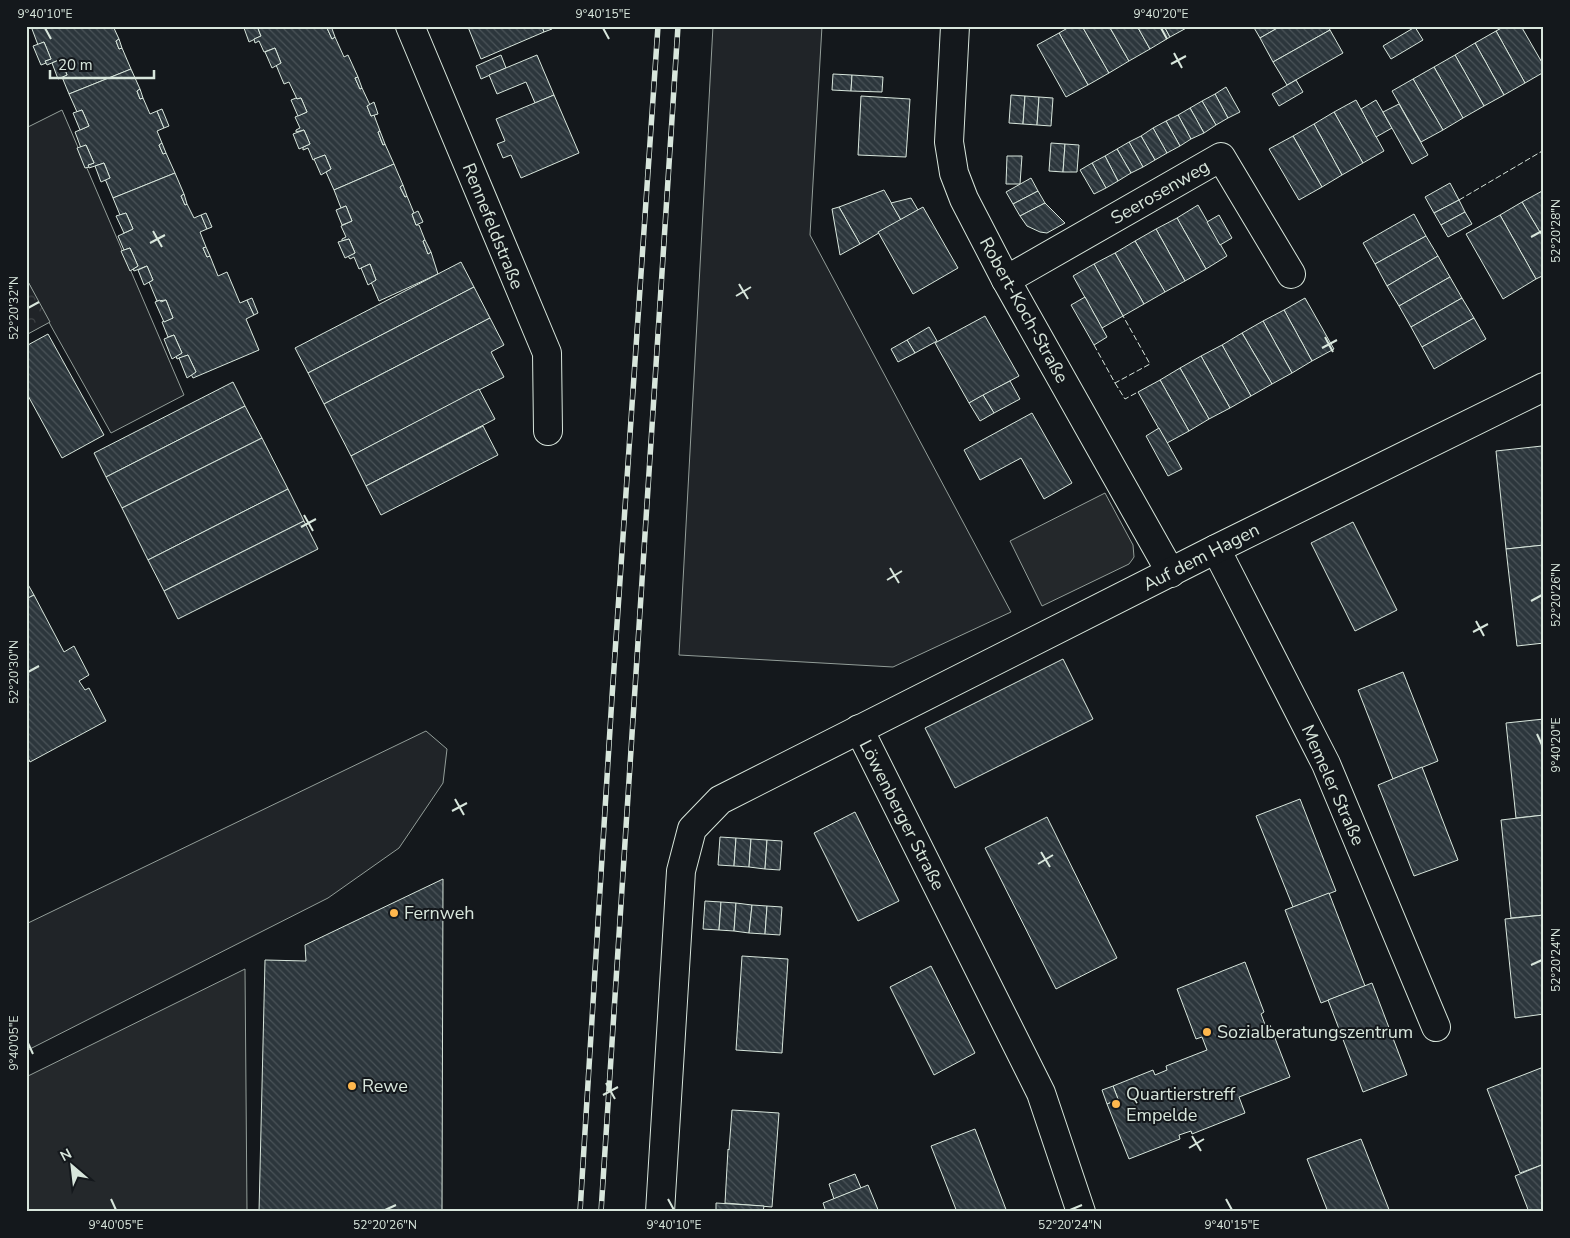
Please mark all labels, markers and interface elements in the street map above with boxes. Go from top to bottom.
text: 9°40'10"E [18,6,72,22]
text: 9°40'15"E [576,6,630,22]
text: 9°40'20"E [1134,6,1188,22]
scale bar [50,48,154,80]
text: 20 m [58,55,93,75]
street label: Seerosenweg [1106,154,1214,230]
street label: Rennefeldstraße [457,159,529,293]
text: 52°20'28"N [1548,199,1564,263]
street label: Robert-Koch-Straße [974,233,1074,387]
text: 52°20'32"N [6,276,22,340]
street label: Auf dem Hagen [1139,517,1263,597]
text: 52°20'26"N [1548,563,1564,627]
text: 52°20'30"N [6,640,22,704]
text: 9°40'20"E [1548,718,1564,772]
street label: Memeler Straße [1296,721,1370,849]
street label: Löwenberger Straße [854,736,950,894]
place label: Fernweh [404,901,474,925]
marker: Fernweh [388,907,400,919]
text: 52°20'24"N [1548,928,1564,992]
text: 9°40'05"E [6,1016,22,1070]
place label: Sozialberatungszentrum [1217,1020,1413,1044]
marker: Sozialberatungszentrum [1201,1026,1213,1038]
place label: Rewe [362,1074,408,1098]
marker: Rewe [346,1080,358,1092]
place label: Quartierstreff Empelde [1126,1082,1236,1127]
marker: Quartierstreff Empelde [1110,1098,1122,1110]
north arrow [48,1140,98,1190]
text: N [57,1144,75,1166]
text: 9°40'05"E [89,1217,143,1233]
text: 52°20'26"N [353,1217,417,1233]
text: 9°40'10"E [647,1217,701,1233]
text: 52°20'24"N [1038,1217,1102,1233]
text: 9°40'15"E [1205,1217,1259,1233]

